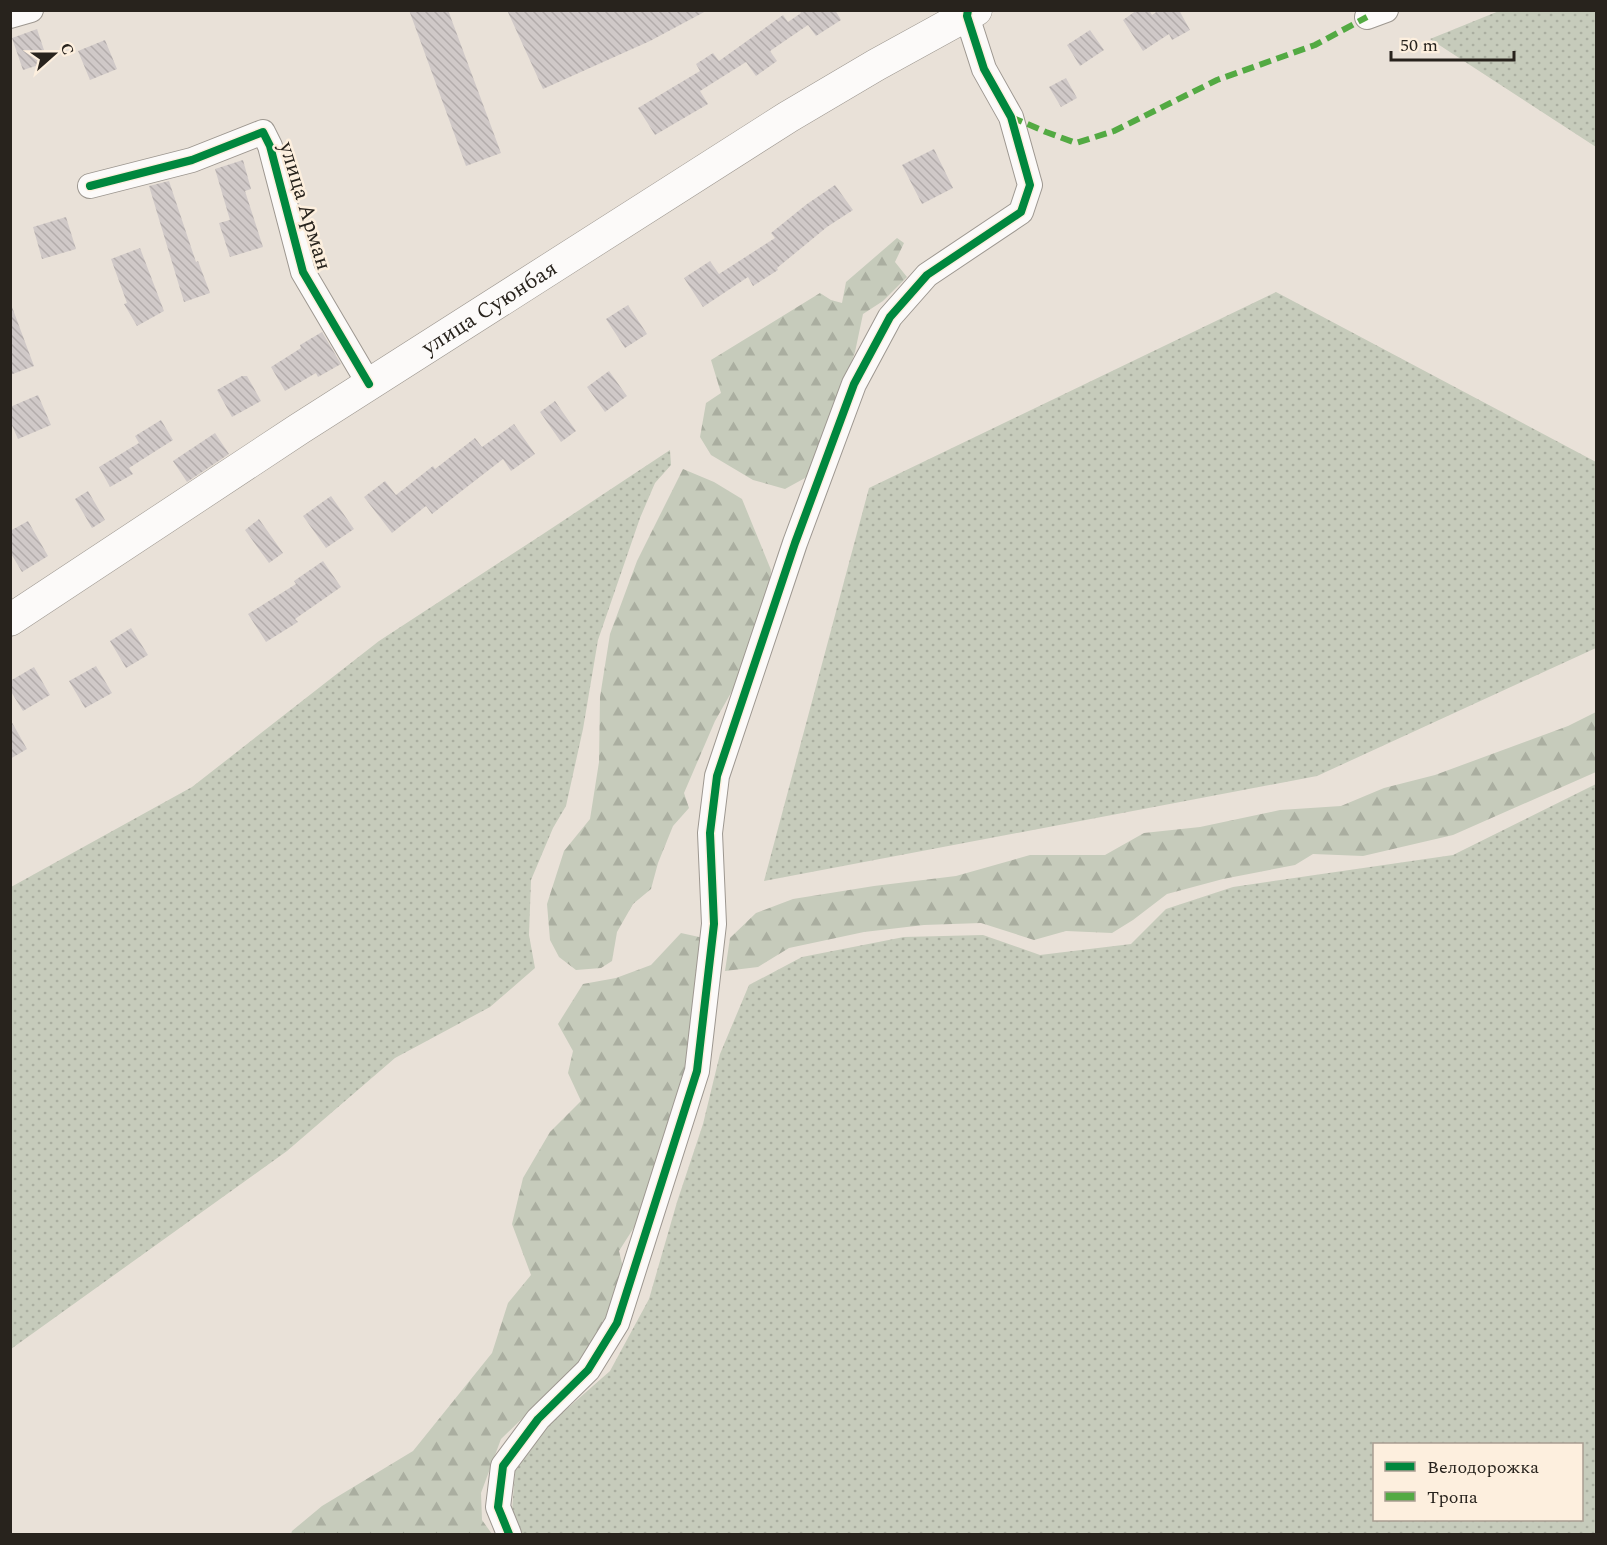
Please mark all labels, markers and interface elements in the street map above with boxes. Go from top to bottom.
north arrow [24,24,84,84]
scale bar [1391,24,1514,62]
text: 50 m [1400,32,1438,59]
text: С [54,39,80,59]
street label: улица Арман [270,137,340,274]
street label: улица Суюнбая [414,252,564,364]
legend [1373,1443,1583,1521]
text: Велодорожка [1427,1454,1539,1481]
text: Тропа [1427,1484,1478,1511]

